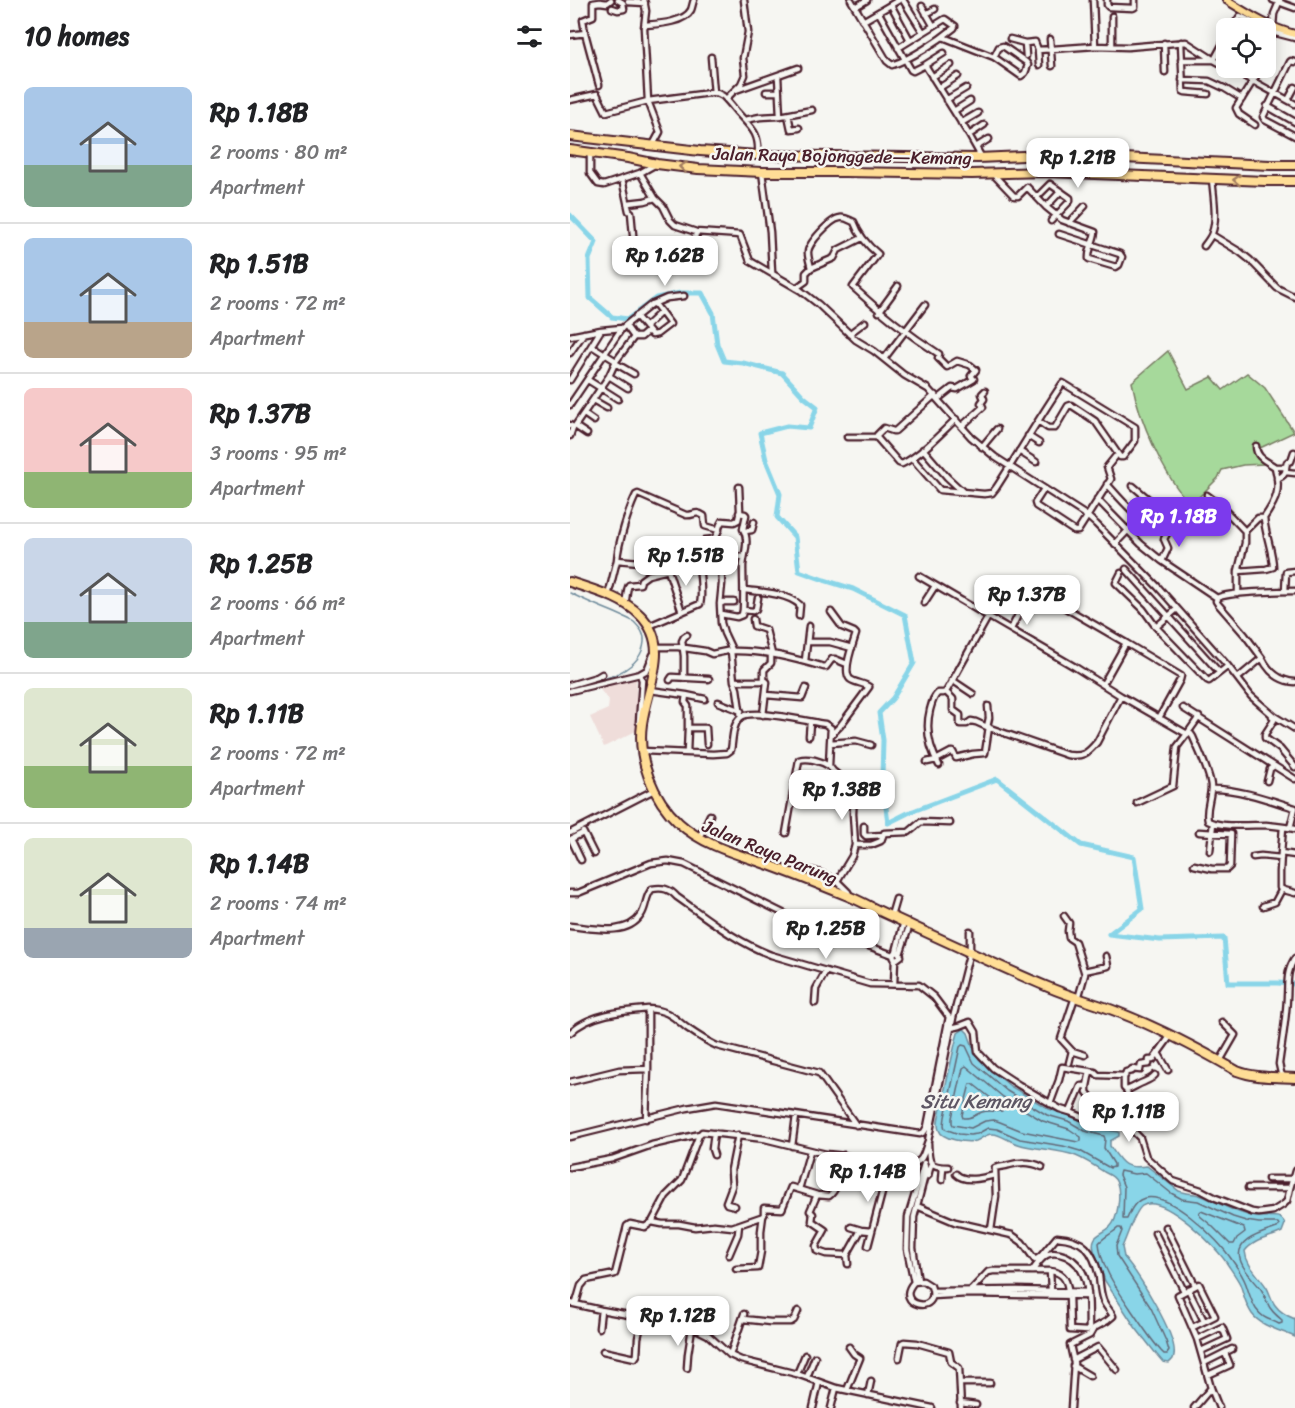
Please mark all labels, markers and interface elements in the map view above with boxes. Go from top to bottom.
text: 10 homes [24,13,129,59]
map controls [1216,18,1276,78]
button: locate [1216,18,1276,78]
icon: filters [513,20,546,53]
text: Rp 1.18B [210,89,309,135]
icon: home [72,111,144,183]
text: 2 rooms · 80 m² [210,135,348,170]
street label: Jalan Raya Bojonggede—Kemang [711,138,972,174]
pin: Rp 1.21B [1016,138,1140,189]
text: Rp 1.21B [1040,140,1116,175]
one-way arrow [678,161,687,174]
text: Apartment [210,170,304,205]
one-way arrow [1232,173,1241,186]
pin: Rp 1.62B [603,236,727,287]
text: Rp 1.62B [626,238,704,273]
text: Rp 1.51B [210,240,309,286]
icon: home [72,262,144,334]
text: 2 rooms · 72 m² [210,286,346,321]
text: Apartment [210,321,304,356]
text: Rp 1.37B [210,390,311,436]
icon: home [72,412,144,484]
text: 3 rooms · 95 m² [210,436,347,471]
text: Apartment [210,471,304,506]
pin: Rp 1.18B [1117,497,1241,548]
text: Rp 1.18B [1141,499,1217,534]
pin: Rp 1.51B [624,536,748,587]
text: Rp 1.51B [648,538,724,573]
text: Rp 1.25B [210,540,313,586]
icon: home [72,562,144,634]
pin: Rp 1.37B [965,575,1089,626]
text: Rp 1.37B [988,577,1066,612]
text: 2 rooms · 66 m² [210,586,346,621]
text: Apartment [210,621,304,656]
text: Rp 1.11B [210,690,304,736]
icon: home [72,712,144,784]
text: 2 rooms · 72 m² [210,736,346,771]
pin: Rp 1.38B [780,770,904,821]
text: Apartment [210,771,304,806]
text: Rp 1.38B [803,772,881,807]
street label: Jalan Raya Parung [696,810,843,894]
text: Rp 1.14B [210,840,309,886]
icon: home [72,862,144,934]
text: 2 rooms · 74 m² [210,886,347,921]
pin: Rp 1.25B [764,909,888,960]
text: Rp 1.25B [787,911,865,946]
text: Apartment [210,921,304,956]
water label: Situ Kemang [921,1084,1033,1119]
pin: Rp 1.11B [1067,1092,1191,1143]
text: Rp 1.11B [1093,1094,1165,1129]
pin: Rp 1.14B [806,1152,930,1203]
text: Rp 1.14B [830,1154,906,1189]
pin: Rp 1.12B [616,1296,740,1347]
text: Rp 1.12B [640,1298,716,1333]

